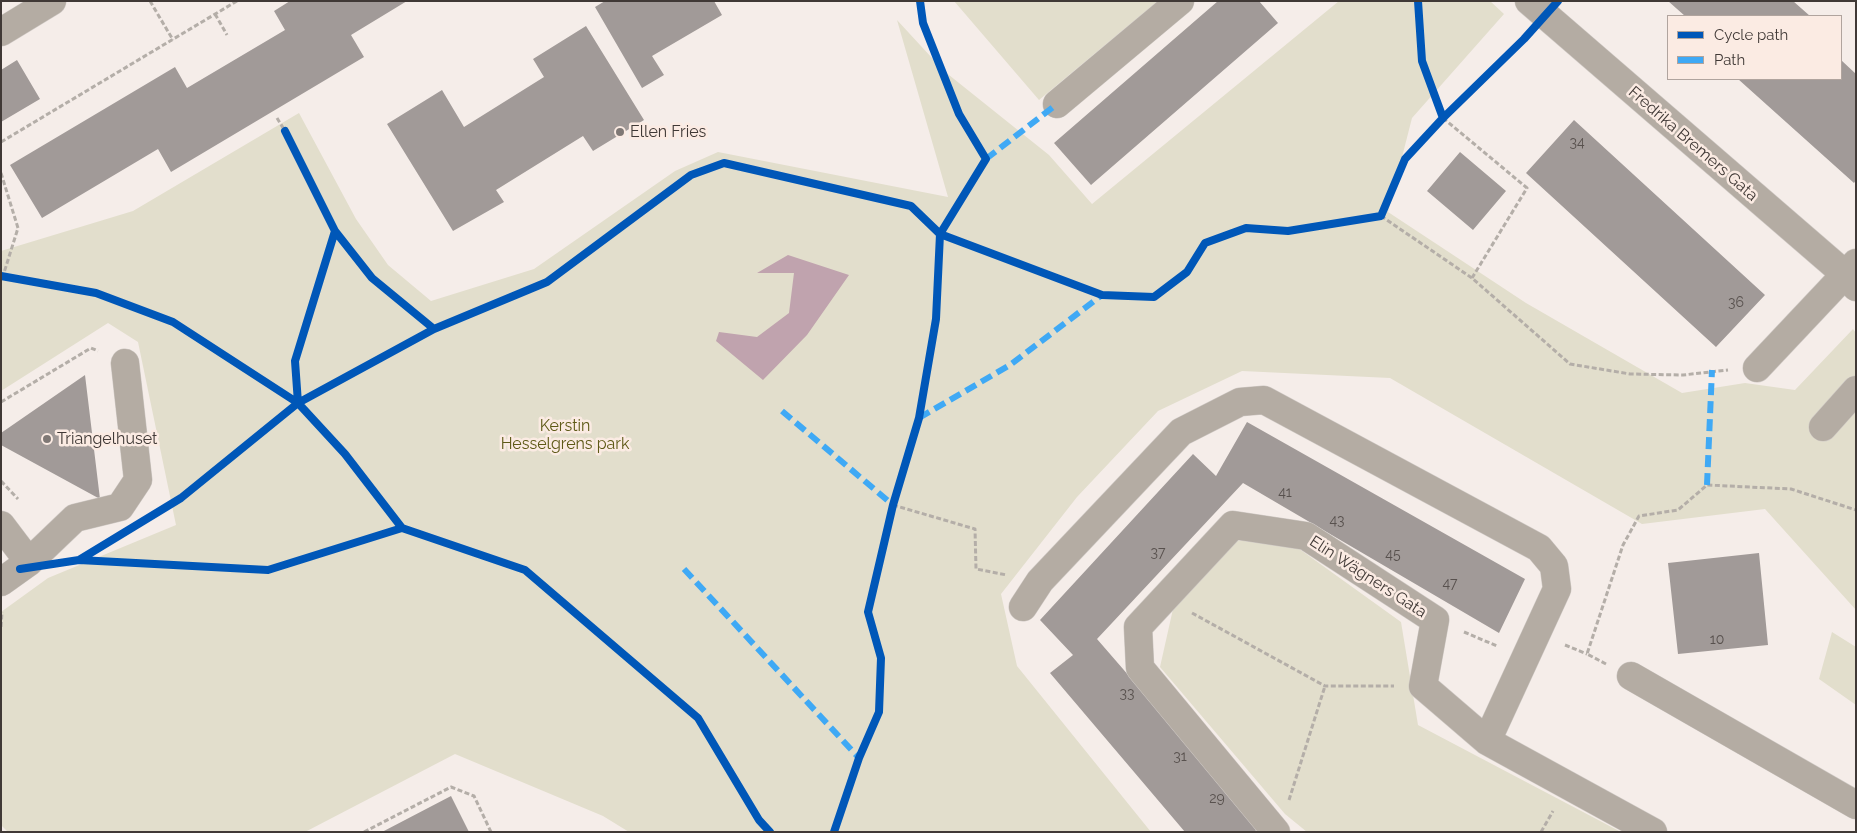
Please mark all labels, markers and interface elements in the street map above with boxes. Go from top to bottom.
legend [1667,15,1842,80]
text: Cycle path [1714,26,1788,44]
text: Path [1714,51,1745,69]
street label: Fredrika Bremers Gata [1624,83,1762,205]
place label: Ellen Fries [630,122,706,142]
marker: Ellen Fries [614,126,626,138]
house number: 34 [1569,135,1585,151]
house number: 36 [1728,295,1744,311]
park label: Kerstin Hesselgrens park [501,416,629,454]
place label: Triangelhuset [57,429,157,449]
marker: Triangelhuset [41,433,53,445]
house number: 41 [1278,485,1292,501]
house number: 43 [1329,513,1345,529]
street label: Elin Wägners Gata [1306,532,1430,622]
house number: 37 [1151,545,1165,561]
house number: 45 [1385,547,1401,563]
house number: 47 [1442,576,1458,592]
house number: 10 [1710,632,1724,648]
house number: 33 [1120,686,1134,702]
house number: 31 [1173,749,1187,765]
house number: 29 [1209,791,1225,807]

